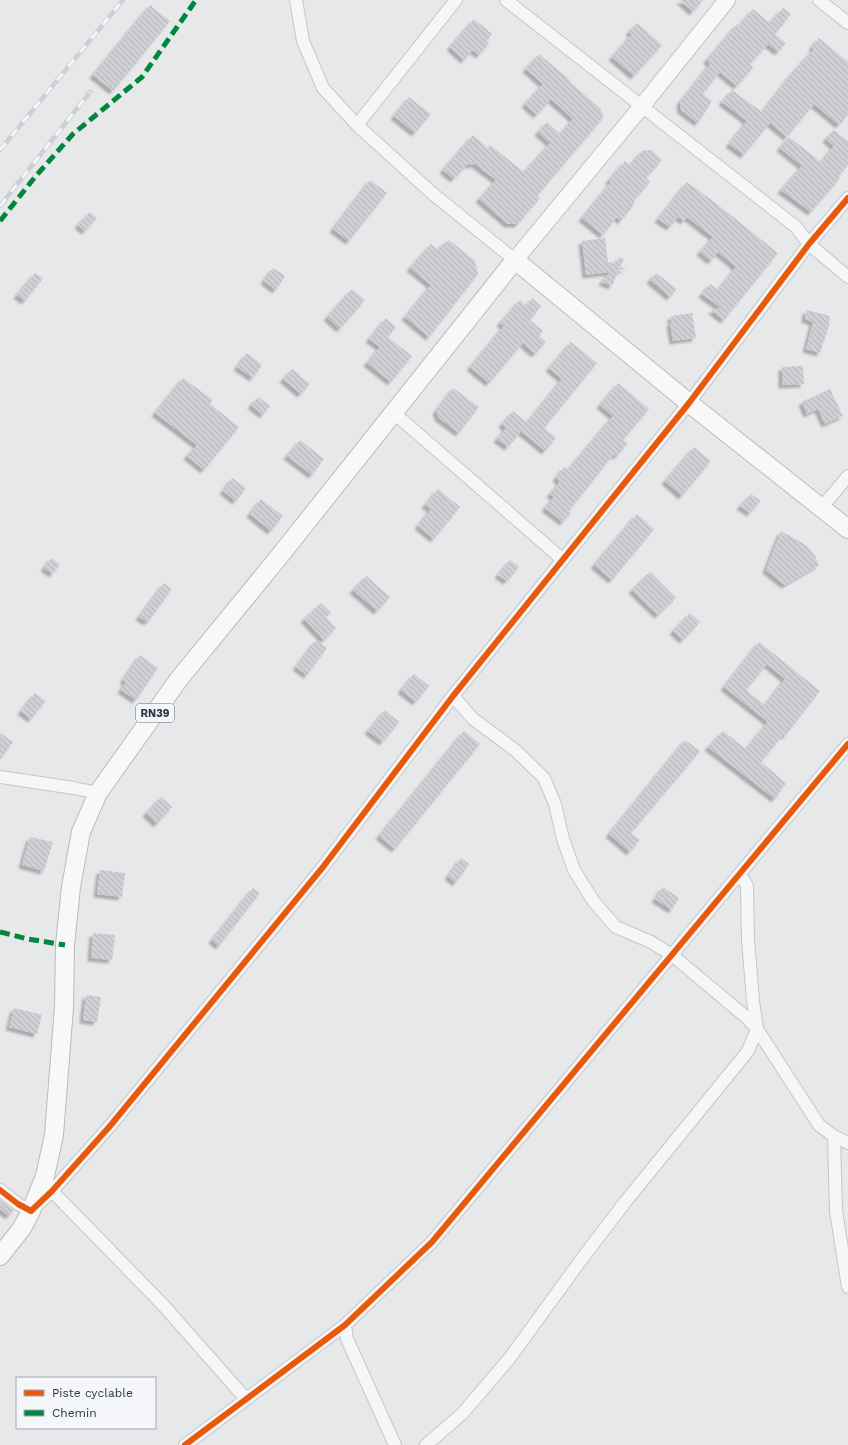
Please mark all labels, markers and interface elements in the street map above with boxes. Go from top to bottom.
road number: RN39 [136,704,174,722]
legend [16,1377,156,1429]
text: Piste cyclable [52,1386,133,1400]
text: Chemin [52,1406,97,1420]

